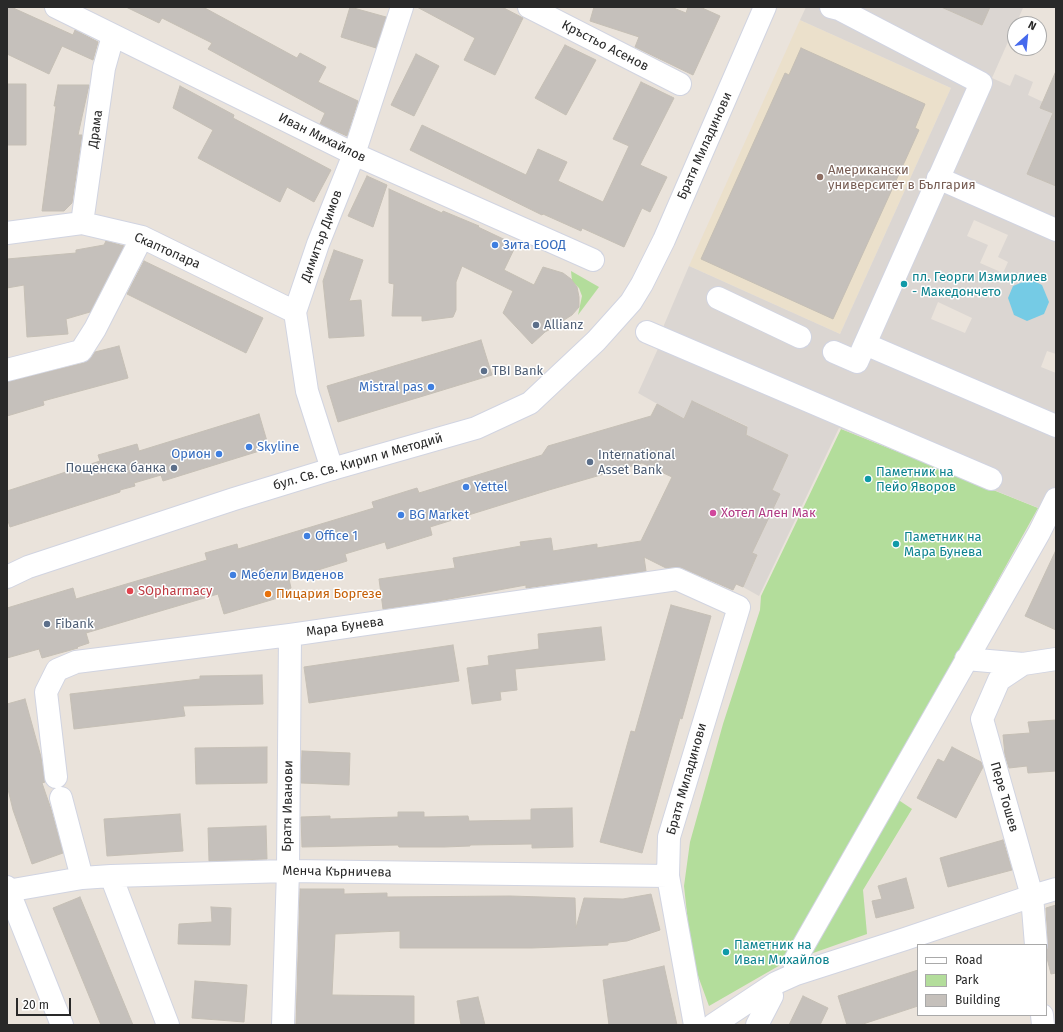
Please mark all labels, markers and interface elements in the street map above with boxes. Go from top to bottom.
north arrow [1007,16,1047,56]
street label: Кръстьо Асенов [559,17,651,75]
text: N [1026,18,1038,33]
street label: Братя Миладинови [674,90,736,202]
street label: Драма [86,109,106,149]
street label: Иван Михайлов [276,110,368,166]
place label: Американски университет в България [828,162,976,193]
marker: Американски университет в България [815,172,825,182]
street label: Димитър Димов [298,188,346,284]
street label: Скаптопара [131,229,203,273]
place label: Зита ЕООД [503,237,566,253]
marker: Зита ЕООД [490,240,500,250]
place label: пл. Георги Измирлиев - Македончето [912,269,1047,300]
marker: пл. Георги Измирлиев - Македончето [899,279,909,289]
place label: Allianz [544,317,583,333]
marker: Allianz [531,320,541,330]
place label: TBI Bank [492,363,543,379]
marker: TBI Bank [479,366,489,376]
place label: Mistral pas [359,379,423,395]
marker: Mistral pas [426,382,436,392]
street label: бул. Св. Св. Кирил и Методий [271,430,445,494]
place label: Skyline [257,439,299,455]
marker: Skyline [244,442,254,452]
place label: Орион [171,446,211,462]
place label: International Asset Bank [598,447,675,478]
marker: Орион [214,449,224,459]
marker: International Asset Bank [585,457,595,467]
place label: Пощенска банка [66,460,166,476]
marker: Пощенска банка [169,463,179,473]
place label: Паметник на Пейо Яворов [876,464,956,495]
marker: Паметник на Пейо Яворов [863,474,873,484]
place label: Yettel [474,479,508,495]
marker: Yettel [461,482,471,492]
place label: Хотел Ален Мак [721,505,816,521]
place label: BG Market [409,507,469,523]
marker: Хотел Ален Мак [708,508,718,518]
marker: BG Market [396,510,406,520]
place label: Office 1 [315,528,358,544]
place label: Паметник на Мара Бунева [904,529,982,560]
marker: Office 1 [302,531,312,541]
marker: Паметник на Мара Бунева [891,539,901,549]
place label: Мебели Виденов [241,567,344,583]
marker: Мебели Виденов [228,570,238,580]
place label: SOpharmacy [138,583,212,599]
marker: SOpharmacy [125,586,135,596]
place label: Пицария Боргезе [276,586,382,602]
marker: Пицария Боргезе [263,589,273,599]
street label: Мара Бунева [305,614,385,640]
place label: Fibank [55,616,94,632]
marker: Fibank [42,619,52,629]
street label: Братя Миладинови [664,721,710,837]
street label: Братя Иванови [279,760,297,852]
street label: Пере Тошев [987,760,1021,834]
street label: Менча Кърничева [282,863,392,881]
place label: Паметник на Иван Михайлов [734,937,830,968]
legend [917,944,1047,1016]
marker: Паметник на Иван Михайлов [721,947,731,957]
text: Road [955,953,983,967]
text: Park [955,973,979,987]
scale bar [18,990,73,1016]
text: Building [955,993,1000,1007]
text: 20 m [23,998,49,1012]

